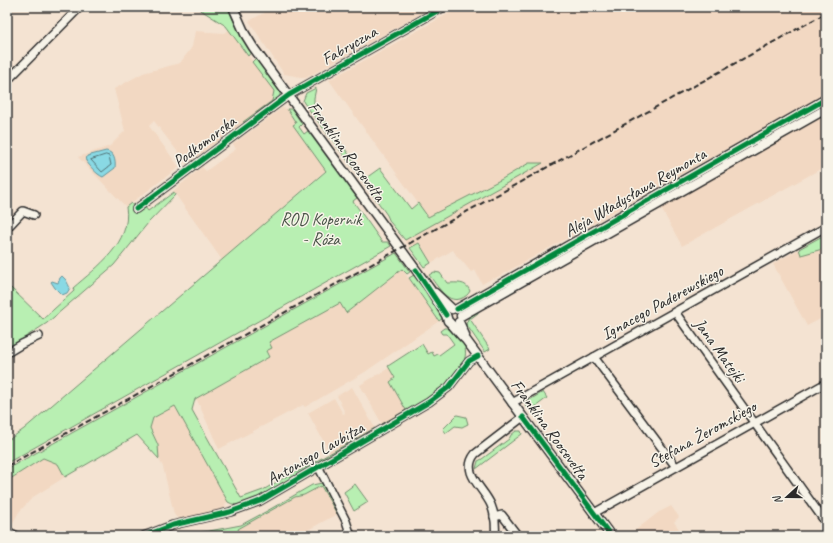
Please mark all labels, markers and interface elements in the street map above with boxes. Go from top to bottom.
street label: Fabryczna [318,20,382,70]
street label: Franklina Roosevelta [303,97,391,206]
street label: Podkomorska [169,110,241,172]
street label: Aleja Władysława Reymonta [561,143,711,241]
park label: ROD Kopernik - Róża [281,209,363,250]
street label: Ignacego Paderewskiego [598,260,728,345]
street label: Jana Matejki [689,313,751,388]
street label: Franklina Roosevelta [506,375,594,484]
street label: Stefana Żeromskiego [645,395,762,473]
street label: Antoniego Laubitza [263,417,369,490]
north arrow [767,477,807,517]
text: N [769,493,785,506]

